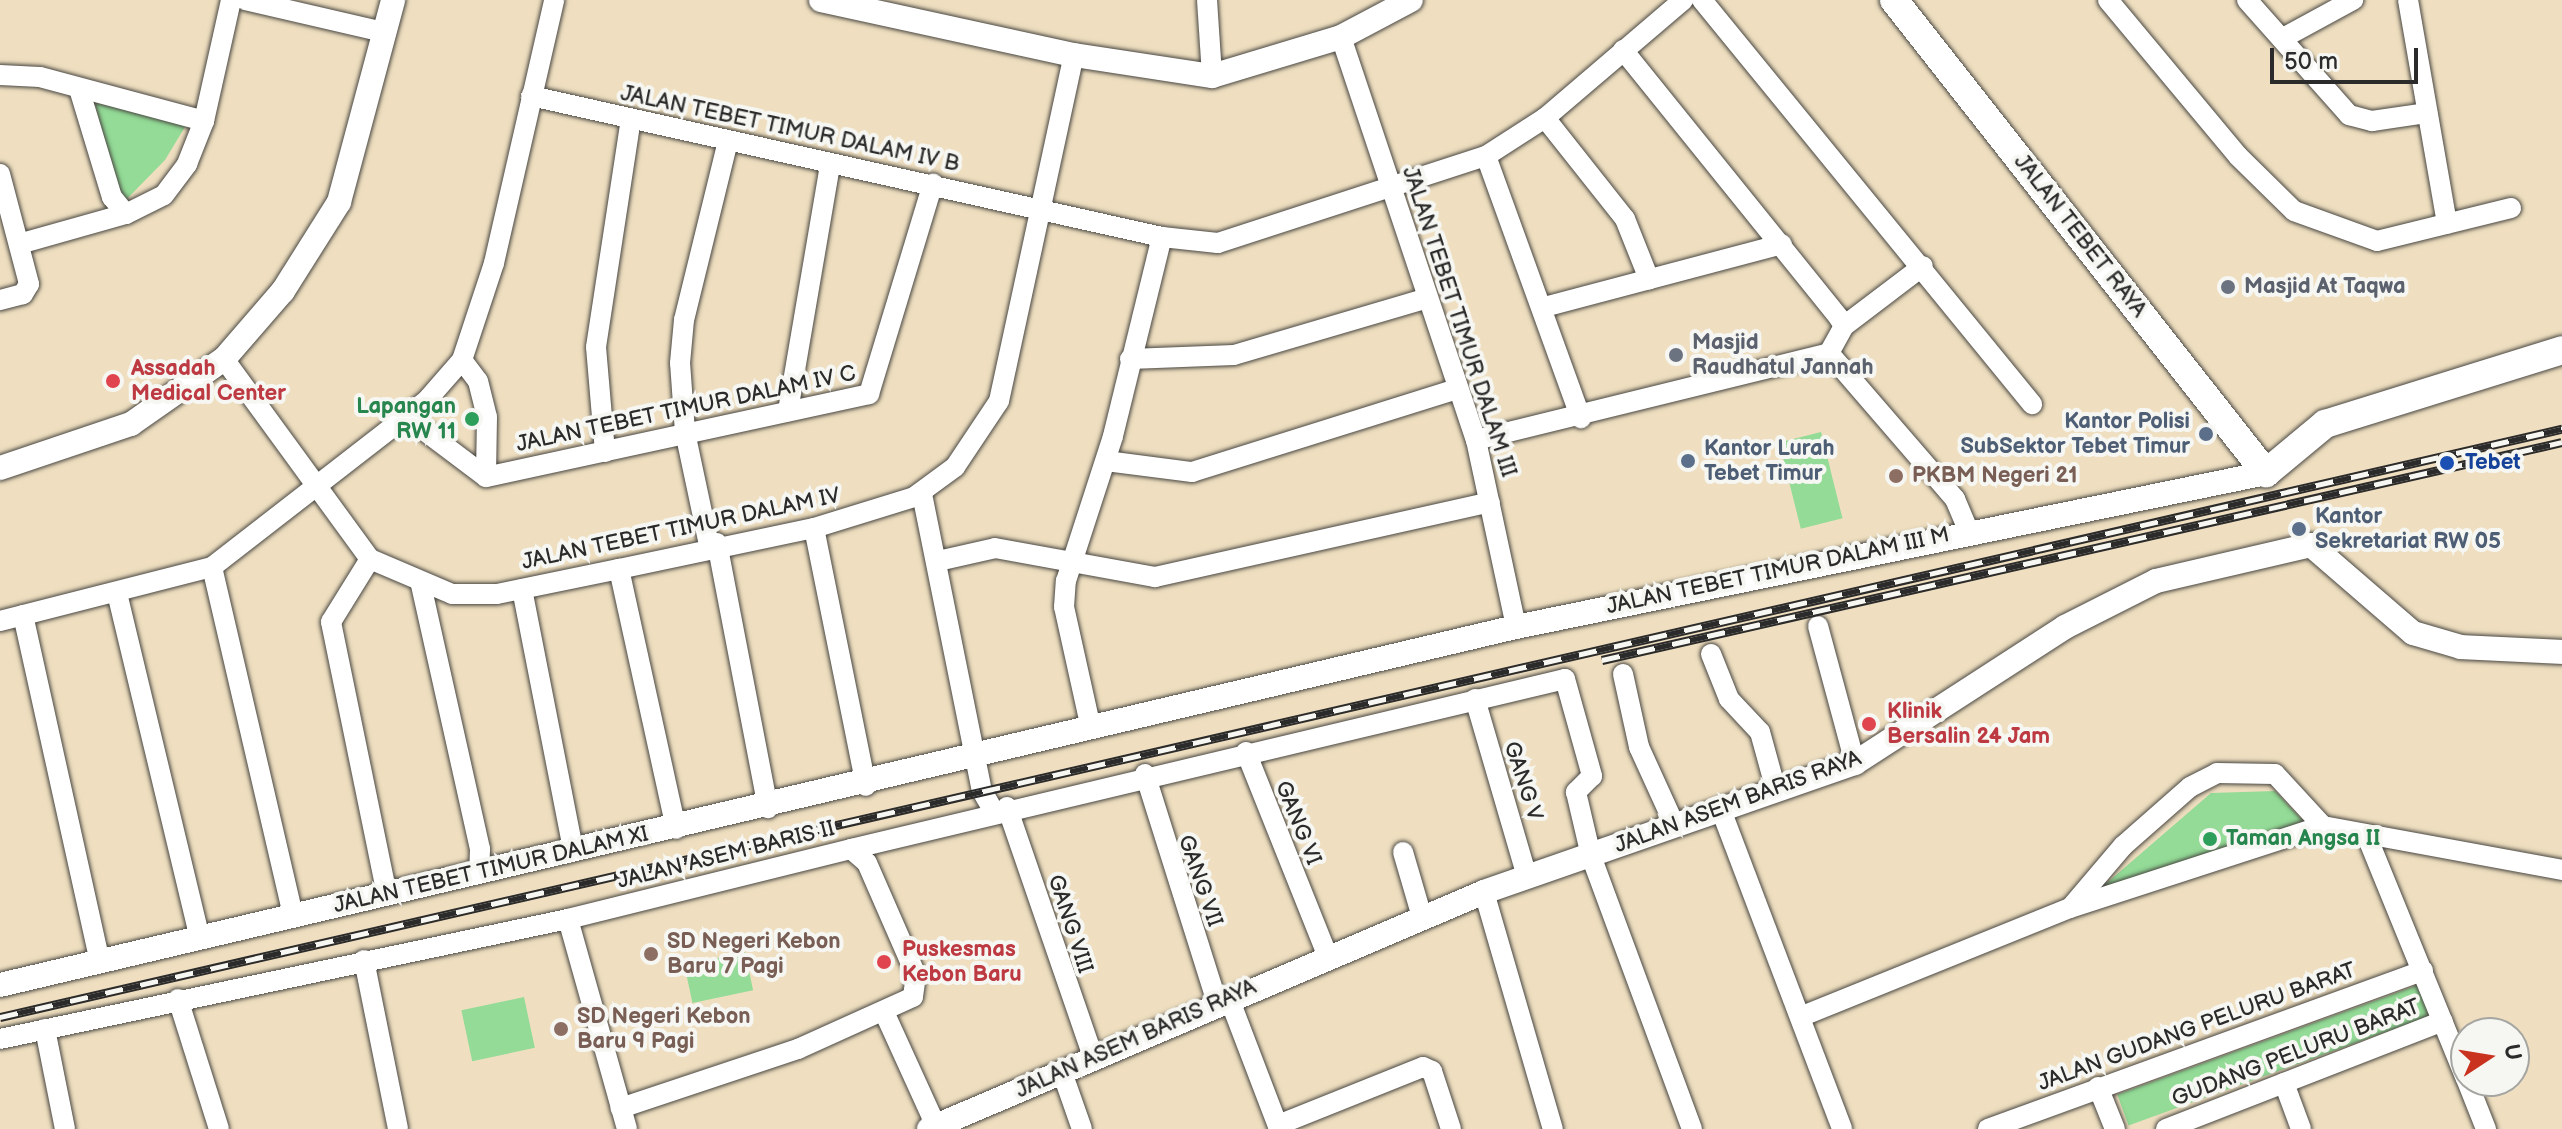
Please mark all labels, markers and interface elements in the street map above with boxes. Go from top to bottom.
scale bar [2274,32,2422,82]
text: 50 m [2284,47,2338,76]
street label: JALAN TEBET TIMUR DALAM IV B [618,80,962,178]
street label: JALAN TEBET RAYA [2008,149,2152,323]
street label: JALAN TEBET TIMUR DALAM III [1396,163,1522,481]
place label: Masjid At Taqwa [2244,274,2406,300]
marker: Masjid At Taqwa [2219,278,2237,296]
place label: Masjid Raudhatul Jannah [1692,329,1873,380]
marker: Masjid Raudhatul Jannah [1667,346,1685,364]
place label: Assadah Medical Center [131,355,286,406]
street label: JALAN TEBET TIMUR DALAM IV C [513,360,859,458]
marker: Assadah Medical Center [102,370,124,392]
place label: Lapangan RW 11 [356,393,456,444]
place label: Kantor Polisi SubSektor Tebet Timur [1961,408,2190,460]
marker: Lapangan RW 11 [463,410,481,428]
marker: Kantor Polisi SubSektor Tebet Timur [2197,425,2215,443]
place label: Kantor Lurah Tebet Timur [1704,435,1835,486]
place label: Tebet [2465,450,2521,476]
marker: Kantor Lurah Tebet Timur [1679,452,1697,470]
marker: Tebet [2436,452,2458,474]
place label: PKBM Negeri 21 [1912,463,2078,489]
marker: PKBM Negeri 21 [1887,467,1905,485]
street label: JALAN TEBET TIMUR DALAM IV [519,482,843,576]
place label: Kantor Sekretariat RW 05 [2315,503,2501,554]
marker: Kantor Sekretariat RW 05 [2290,520,2308,538]
street label: JALAN TEBET TIMUR DALAM III M [1604,522,1952,620]
place label: Klinik Bersalin 24 Jam [1887,698,2050,750]
marker: Klinik Bersalin 24 Jam [1858,713,1880,735]
street label: GANG V [1498,738,1548,824]
street label: JALAN ASEM BARIS RAYA [1611,745,1865,859]
street label: GANG VI [1269,777,1327,869]
street label: JALAN ASEM BARIS II [615,815,837,895]
street label: JALAN TEBET TIMUR DALAM XI [330,821,652,919]
place label: Taman Angsa II [2226,826,2381,852]
marker: Taman Angsa II [2201,830,2219,848]
street label: GANG VII [1172,831,1228,931]
street label: GANG VIII [1042,871,1098,977]
place label: SD Negeri Kebon Baru 7 Pagi [667,928,840,980]
place label: Puskesmas Kebon Baru [902,936,1022,988]
marker: SD Negeri Kebon Baru 7 Pagi [642,945,660,963]
marker: Puskesmas Kebon Baru [873,951,895,973]
street label: JALAN GUDANG PELURU BARAT [2034,957,2360,1097]
street label: JALAN ASEM BARIS RAYA [1012,974,1260,1104]
street label: GUDANG PELURU BARAT [2168,993,2424,1113]
place label: SD Negeri Kebon Baru 9 Pagi [577,1003,750,1054]
north arrow [2450,1017,2530,1097]
marker: SD Negeri Kebon Baru 9 Pagi [552,1020,570,1038]
text: U [2497,1042,2527,1063]

